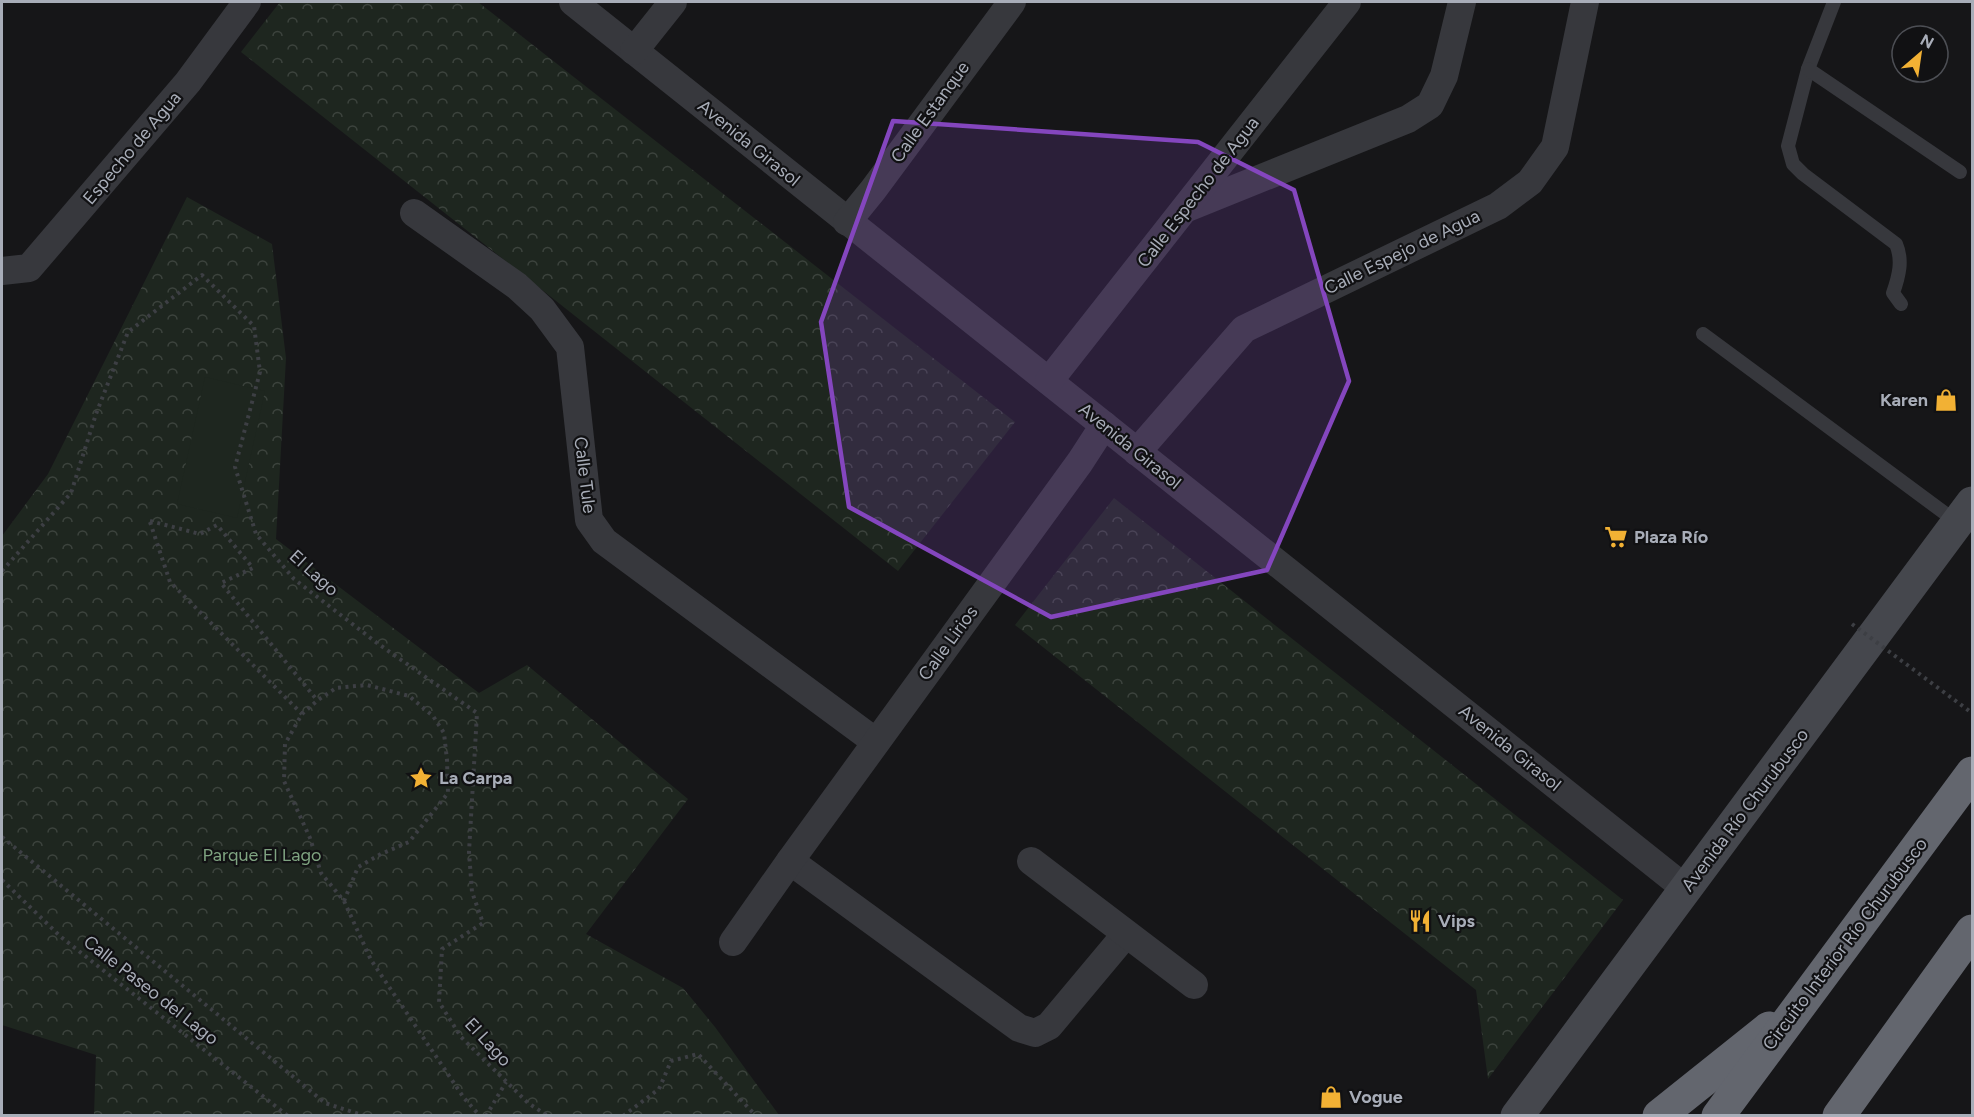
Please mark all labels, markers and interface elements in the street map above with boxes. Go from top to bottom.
north arrow [1890,24,1950,84]
text: N [1917,30,1937,53]
street label: Calle Estanque [886,57,974,167]
street label: Especho de Agua [78,87,186,209]
street label: Avenida Girasol [693,95,805,191]
street label: Calle Especho de Agua [1132,112,1264,272]
street label: Calle Espejo de Agua [1321,205,1483,299]
shop icon: Karen [1933,387,1959,413]
place label: Karen [1880,389,1928,411]
street label: Avenida Girasol [1074,398,1186,494]
street label: Calle Tule [569,435,601,515]
supermarket icon: Plaza Río [1603,524,1629,550]
place label: Plaza Río [1634,526,1708,548]
street label: El Lago [285,545,343,601]
street label: Calle Lirios [914,601,982,685]
street label: Avenida Girasol [1454,700,1566,796]
street label: Avenida Río Churubusco [1677,724,1813,896]
place icon: La Carpa [408,765,434,791]
place label: La Carpa [439,767,512,789]
street label: Circuito Interior Río Churubusco [1758,833,1932,1055]
park label: Parque El Lago [203,844,321,866]
restaurant icon: Vips [1407,908,1433,934]
place label: Vips [1438,910,1476,932]
street label: Calle Paseo del Lago [79,930,223,1050]
street label: El Lago [460,1013,516,1071]
shop icon: Vogue [1318,1084,1344,1110]
place label: Vogue [1349,1086,1403,1108]

